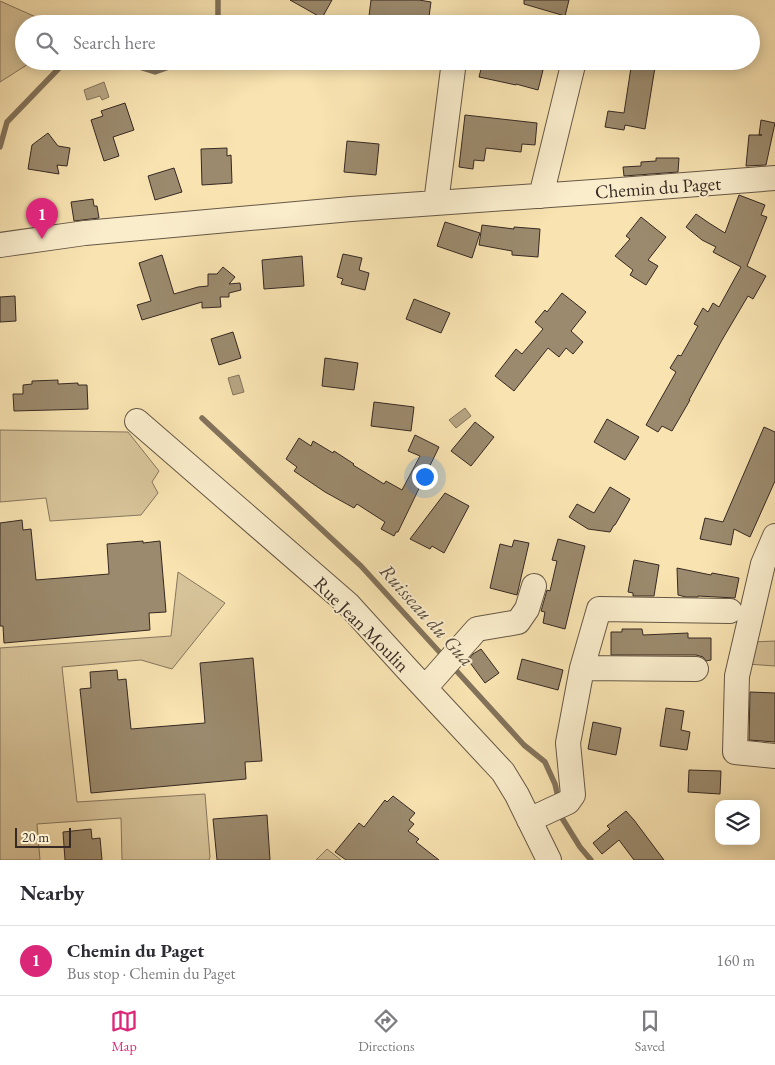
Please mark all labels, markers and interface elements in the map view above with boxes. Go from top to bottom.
search box [15,15,760,70]
icon: search [33,29,61,57]
text: Search here [73,30,155,55]
street label: Chemin du Paget [594,171,722,204]
pin: 1 [26,198,58,239]
your location [412,464,438,490]
water label: Ruisseau du Gua [374,558,480,672]
street label: Rue Jean Moulin [308,571,415,678]
map controls [715,800,760,845]
button: layers [715,800,760,845]
scale bar [15,825,71,848]
text: 20 m [22,828,49,846]
text: Nearby [20,879,84,906]
text: Chemin du Paget [67,938,204,963]
text: 1 [32,950,40,971]
text: 160 m [716,950,755,971]
text: Bus stop · Chemin du Paget [67,963,235,984]
tab: Map [110,1007,138,1055]
tab: Directions [358,1007,415,1055]
tab: Saved [635,1007,665,1055]

